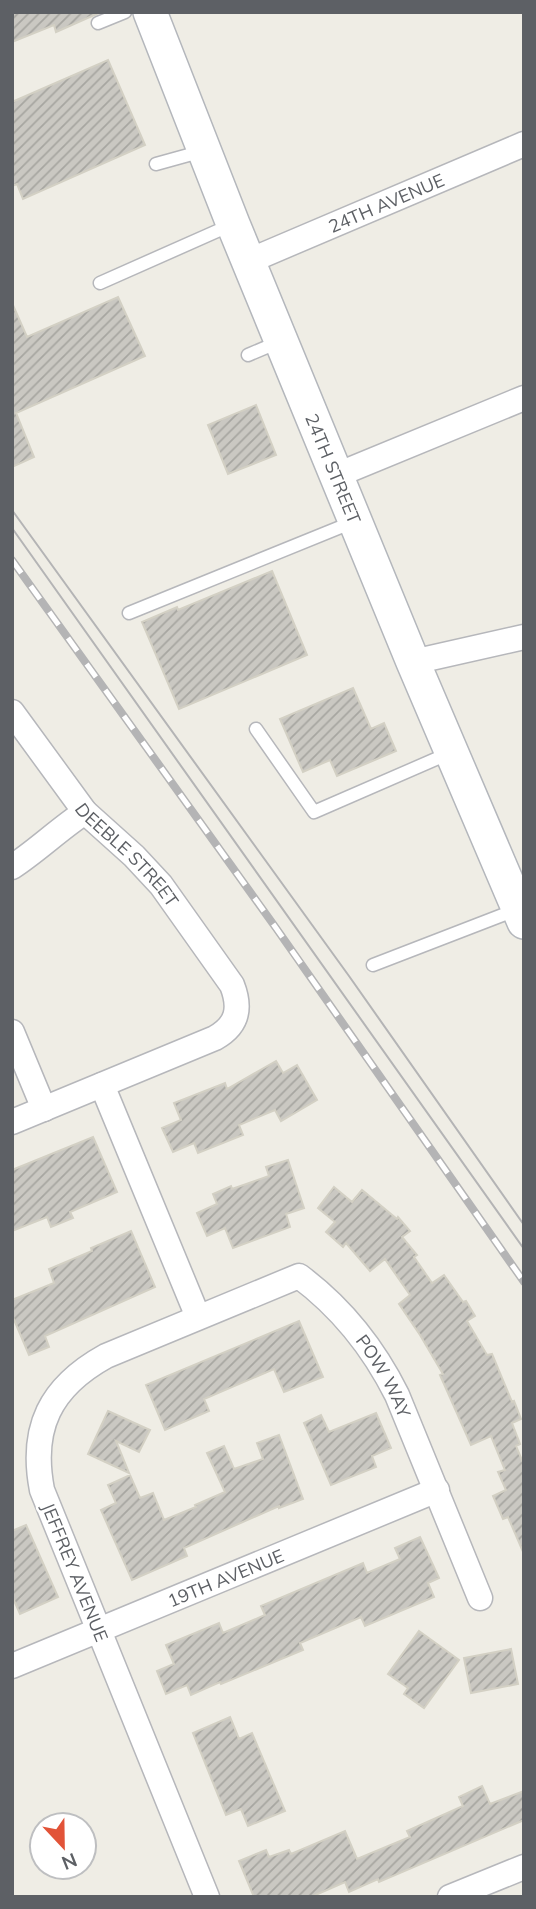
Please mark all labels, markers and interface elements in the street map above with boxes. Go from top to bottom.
street label: 24TH AVENUE [325,168,447,237]
street label: 24TH STREET [301,410,366,527]
street label: DEEBLE STREET [70,798,184,911]
street label: POW WAY [351,1329,417,1422]
street label: JEFFREY AVENUE [37,1499,113,1645]
street label: 19TH AVENUE [164,1543,287,1612]
north arrow [28,1811,98,1881]
text: N [58,1848,81,1876]

